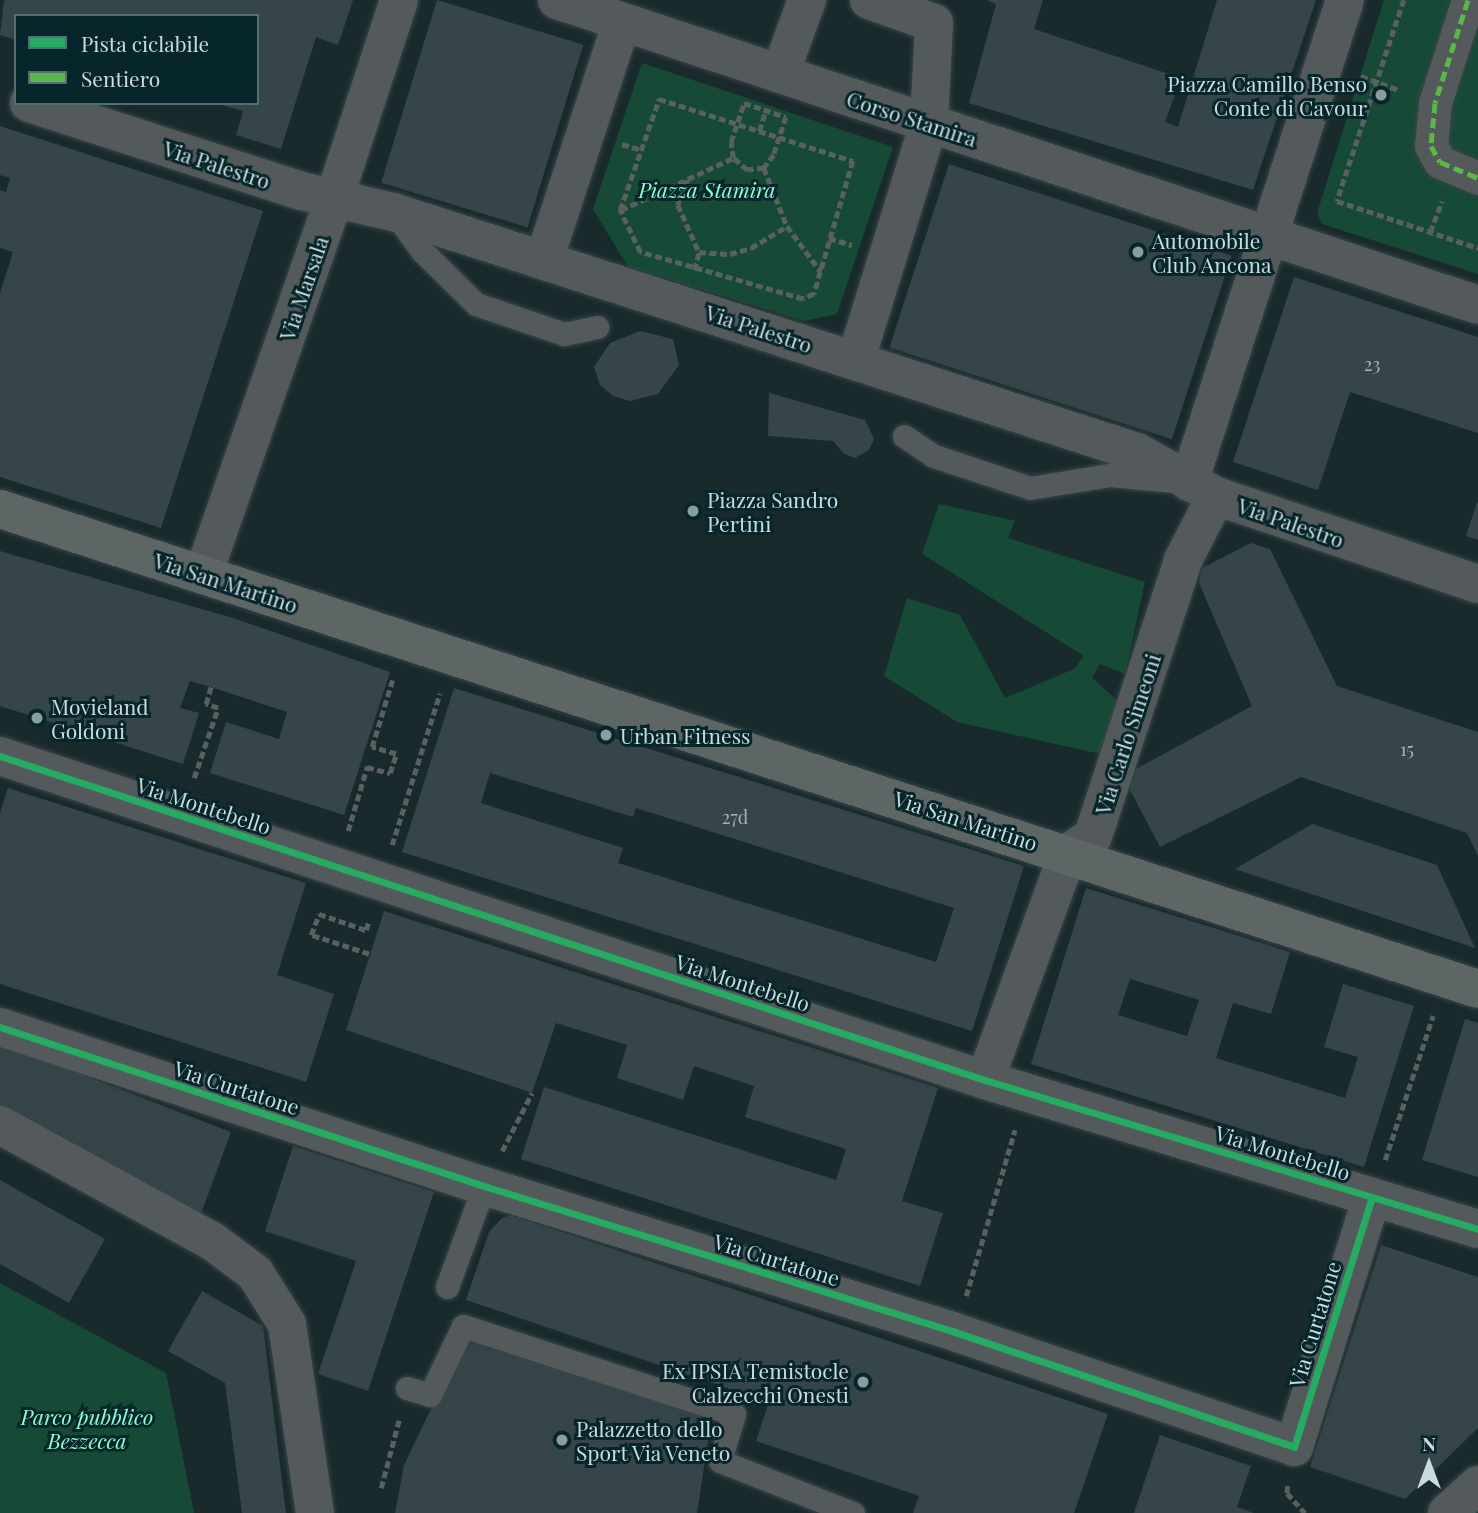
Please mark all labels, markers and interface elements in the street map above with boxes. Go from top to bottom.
legend [14,14,259,105]
text: Pista ciclabile [81,29,209,57]
text: Sentiero [81,64,160,92]
place label: Piazza Camillo Benso Conte di Cavour [1167,70,1367,120]
street label: Corso Stamira [844,85,980,151]
marker: Piazza Camillo Benso Conte di Cavour [1373,87,1389,103]
street label: Via Palestro [160,135,274,193]
park label: Piazza Stamira [638,176,776,202]
place label: Automobile Club Ancona [1152,227,1272,277]
street label: Via Marsala [273,232,333,344]
marker: Automobile Club Ancona [1130,244,1146,260]
street label: Via Palestro [702,299,816,357]
house number: 23 [1364,353,1380,375]
place label: Piazza Sandro Pertini [707,486,839,536]
street label: Via Palestro [1235,492,1347,552]
marker: Piazza Sandro Pertini [685,503,701,519]
street label: Via San Martino [151,547,301,617]
street label: Via Carlo Simeoni [1089,650,1165,818]
place label: Movieland Goldoni [51,693,149,743]
marker: Movieland Goldoni [29,710,45,726]
place label: Urban Fitness [620,722,750,748]
marker: Urban Fitness [598,727,614,743]
house number: 15 [1400,738,1414,760]
street label: Via Montebello [133,771,275,839]
street label: Via San Martino [891,785,1041,855]
house number: 27d [722,806,748,828]
street label: Via Montebello [672,948,814,1016]
street label: Via Curtatone [171,1055,303,1119]
street label: Via Montebello [1212,1119,1354,1185]
street label: Via Curtatone [711,1228,843,1290]
street label: Via Curtatone [1283,1258,1345,1390]
place label: Ex IPSIA Temistocle Calzecchi Onesti [661,1357,849,1407]
marker: Ex IPSIA Temistocle Calzecchi Onesti [855,1374,871,1390]
park label: Parco pubblico Bezzecca [21,1403,153,1453]
place label: Palazzetto dello Sport Via Veneto [576,1415,732,1465]
north arrow [1394,1429,1464,1499]
text: N [1422,1430,1436,1456]
marker: Palazzetto dello Sport Via Veneto [554,1432,570,1448]

